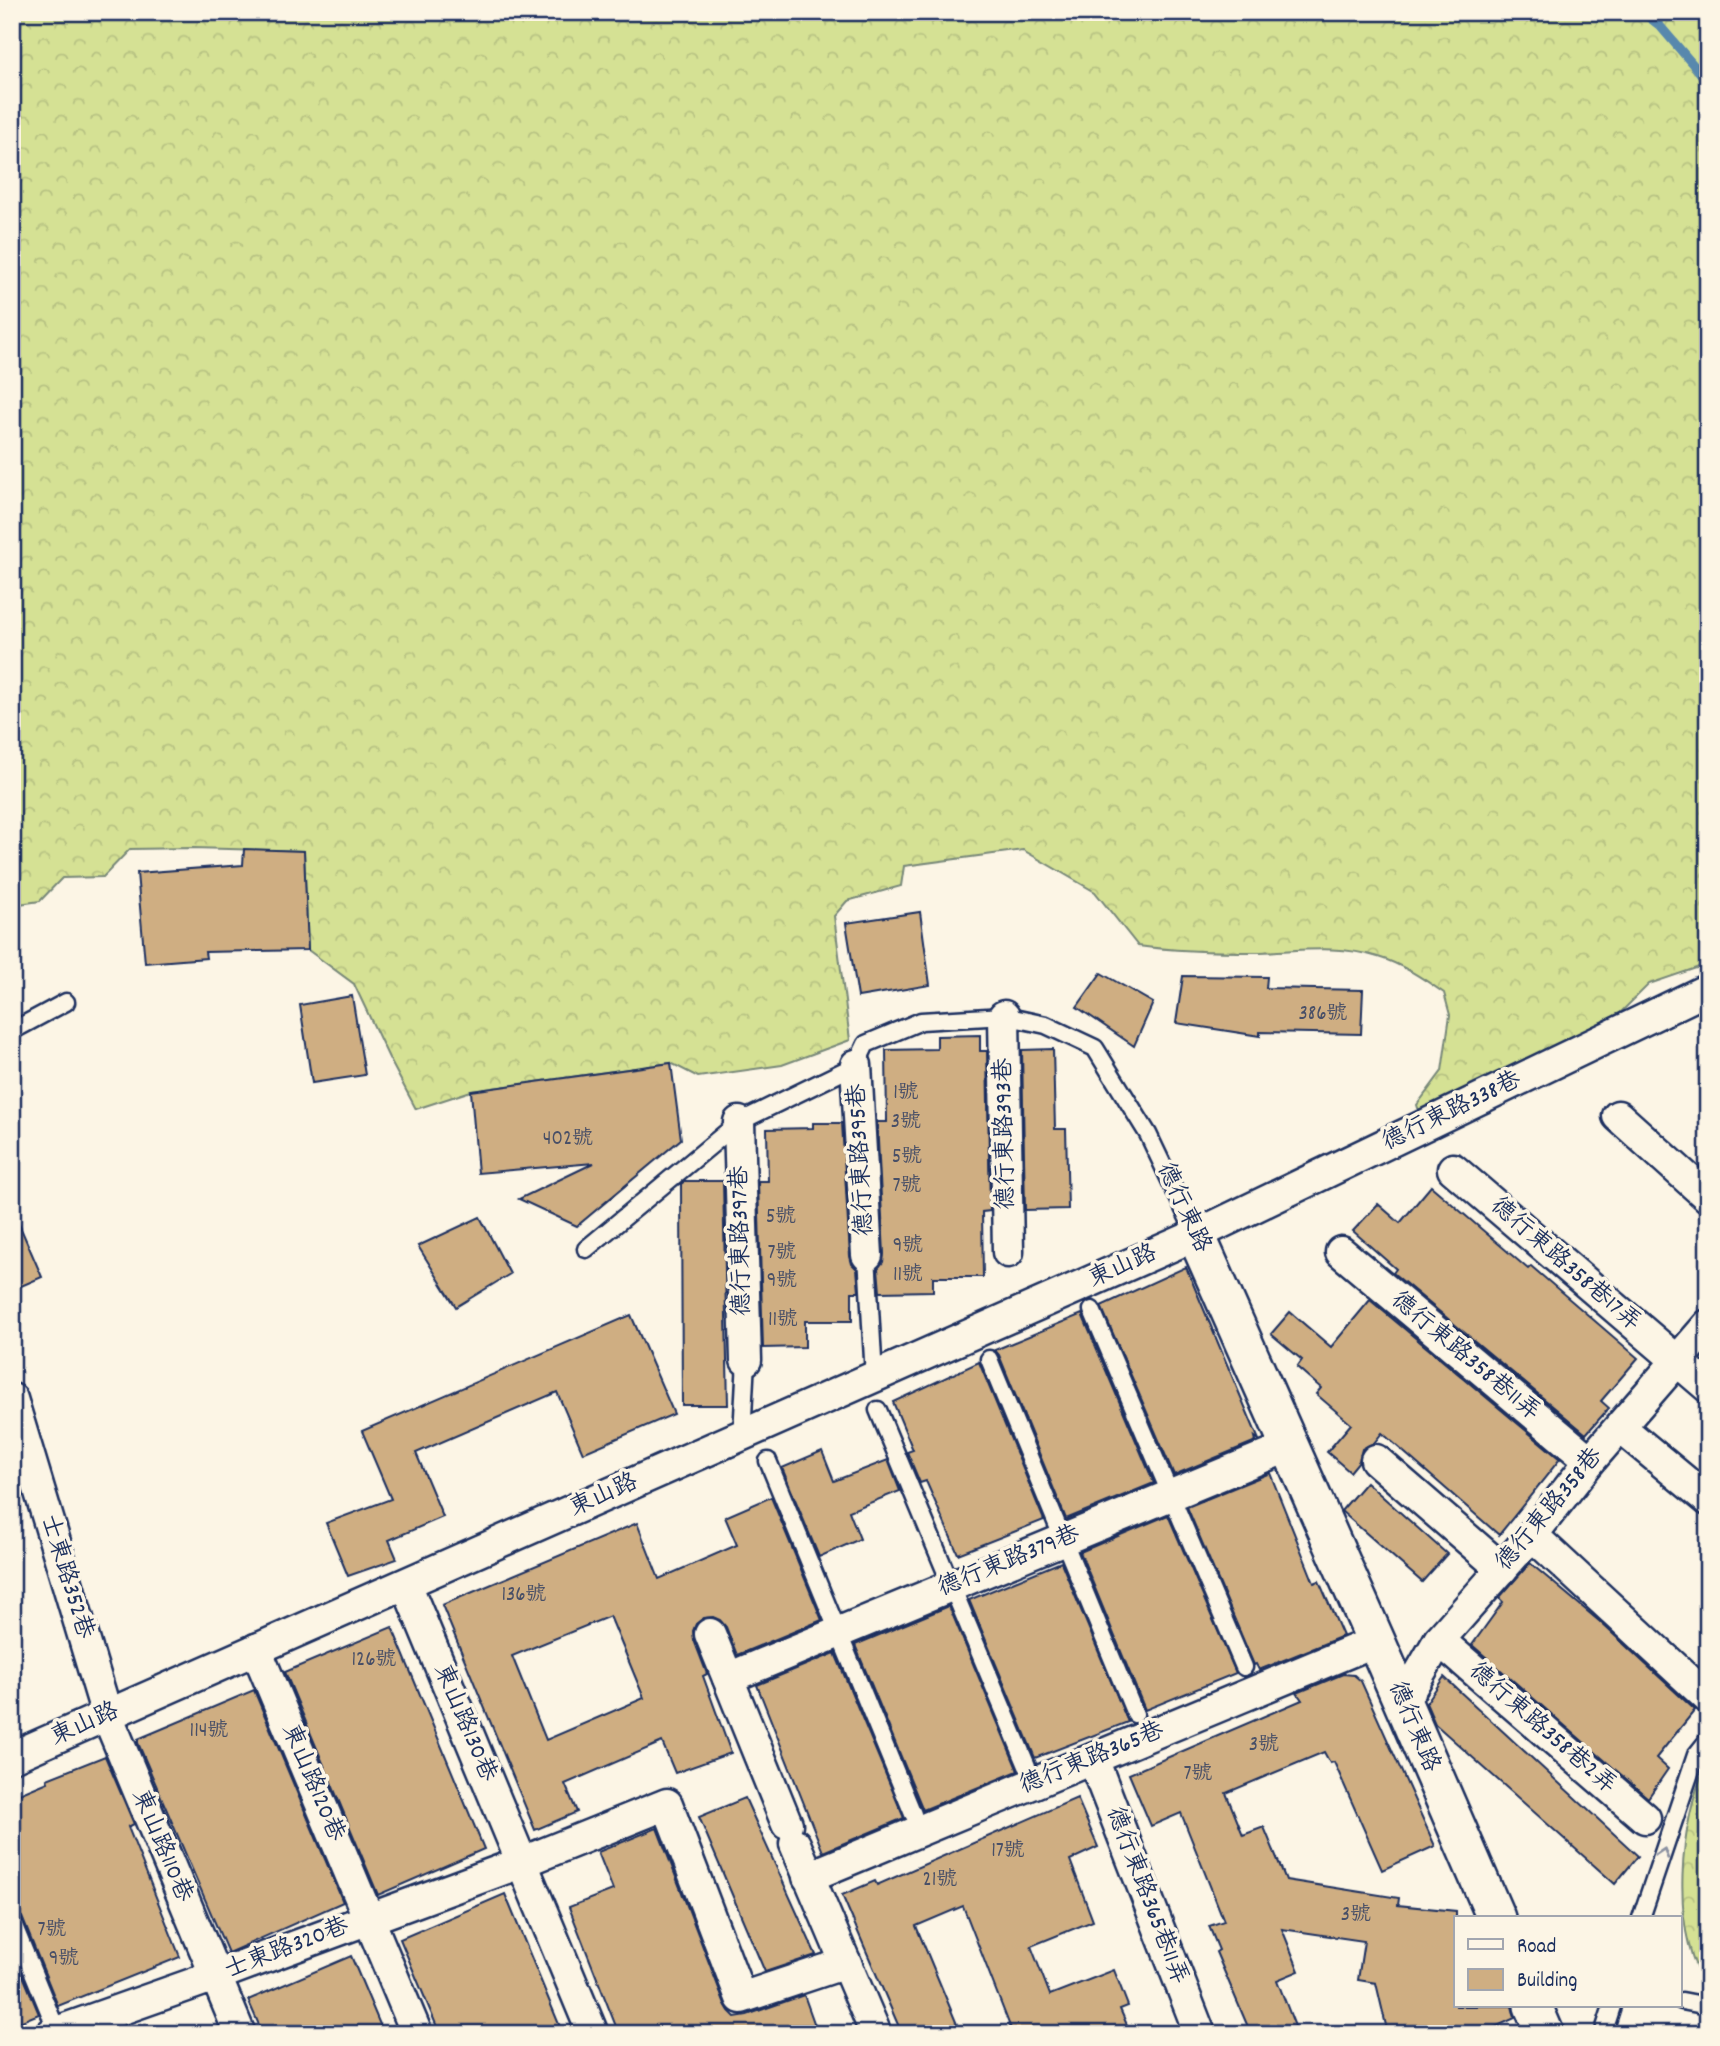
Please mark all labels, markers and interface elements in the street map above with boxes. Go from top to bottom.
house number: 386號 [1298,1000,1348,1030]
street label: 德行東路393巷 [988,1058,1024,1210]
street label: 德行東路338巷 [1377,1064,1527,1160]
house number: 1號 [893,1079,919,1109]
street label: 德行東路395巷 [841,1083,883,1237]
house number: 3號 [891,1108,921,1138]
house number: 402號 [543,1125,593,1155]
house number: 5號 [892,1143,922,1173]
street label: 德行東路 [1147,1157,1219,1259]
street label: 德行東路397巷 [724,1165,760,1317]
house number: 7號 [892,1172,922,1202]
street label: 德行東路358巷17弄 [1482,1190,1648,1340]
house number: 5號 [766,1203,796,1233]
house number: 9號 [893,1232,923,1262]
street label: 東山路 [1083,1237,1163,1297]
house number: 7號 [767,1239,797,1269]
house number: 11號 [893,1261,923,1291]
house number: 9號 [767,1267,797,1297]
street label: 德行東路358巷11弄 [1383,1284,1547,1430]
house number: 11號 [768,1306,798,1336]
street label: 德行東路358巷 [1488,1441,1612,1579]
street label: 東山路 [564,1466,644,1526]
street label: 士東路352巷 [31,1511,101,1643]
street label: 德行東路379巷 [933,1518,1085,1606]
house number: 136號 [501,1581,547,1611]
house number: 126號 [351,1646,397,1676]
street label: 德行東路358巷2弄 [1461,1655,1623,1803]
street label: 東山路130巷 [424,1659,504,1787]
street label: 德行東路 [1379,1676,1447,1778]
street label: 東山路 [45,1695,125,1755]
street label: 德行東路365巷 [1014,1714,1170,1804]
house number: 114號 [190,1717,228,1747]
street label: 東山路120巷 [272,1719,352,1847]
house number: 3號 [1249,1731,1279,1761]
house number: 7號 [1183,1760,1213,1790]
street label: 東山路110巷 [122,1784,200,1908]
street label: 德行東路365巷11弄 [1096,1802,1196,1990]
house number: 17號 [991,1837,1025,1867]
one-way arrow [1655,1848,1669,1860]
house number: 21號 [923,1866,957,1896]
house number: 3號 [1341,1901,1371,1931]
street label: 士東路320巷 [220,1910,354,1988]
house number: 7號 [37,1916,67,1946]
legend [1454,1916,1682,2008]
text: Road [1517,1933,1556,1963]
house number: 9號 [49,1945,79,1975]
text: Building [1517,1967,1577,1997]

